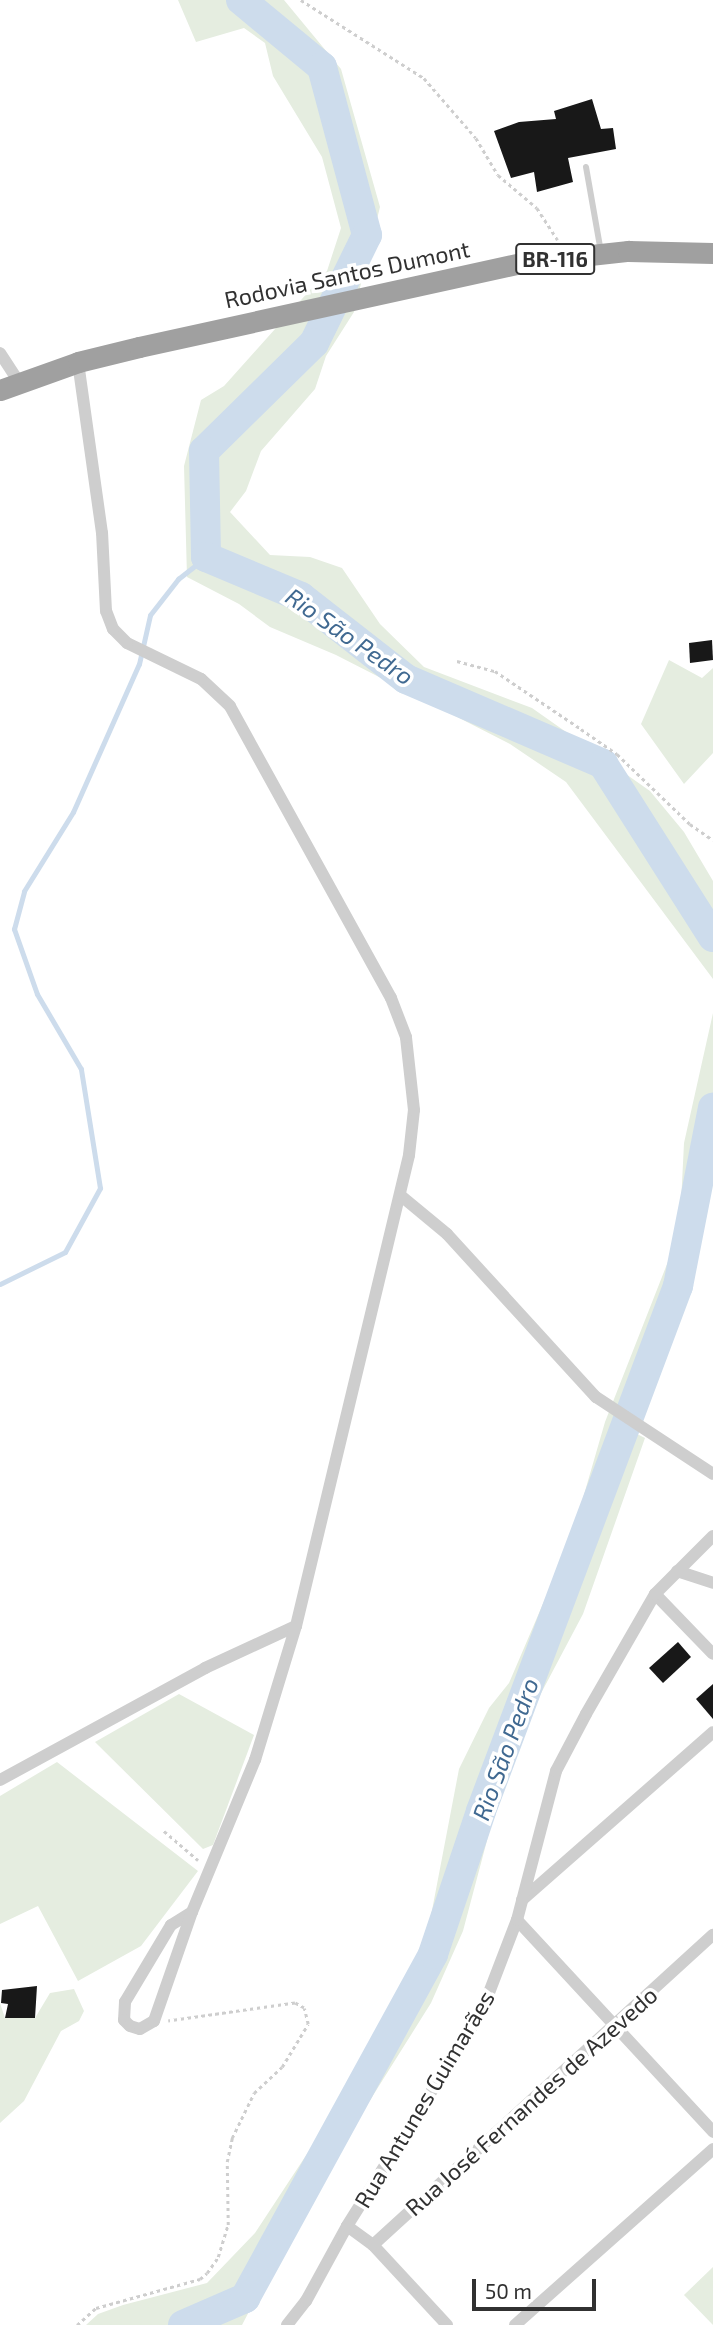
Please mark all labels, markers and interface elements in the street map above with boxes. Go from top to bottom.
street label: Rodovia Santos Dumont [222,234,472,314]
road number: BR-116 [515,242,595,276]
water label: Rio São Pedro [281,581,419,691]
water label: Rio São Pedro [466,1674,544,1824]
street label: Rua José Fernandes de Azevedo [399,1980,663,2222]
street label: Rua Antunes Guimarães [348,1985,500,2213]
scale bar [475,2266,599,2310]
text: 50 m [485,2278,532,2303]

